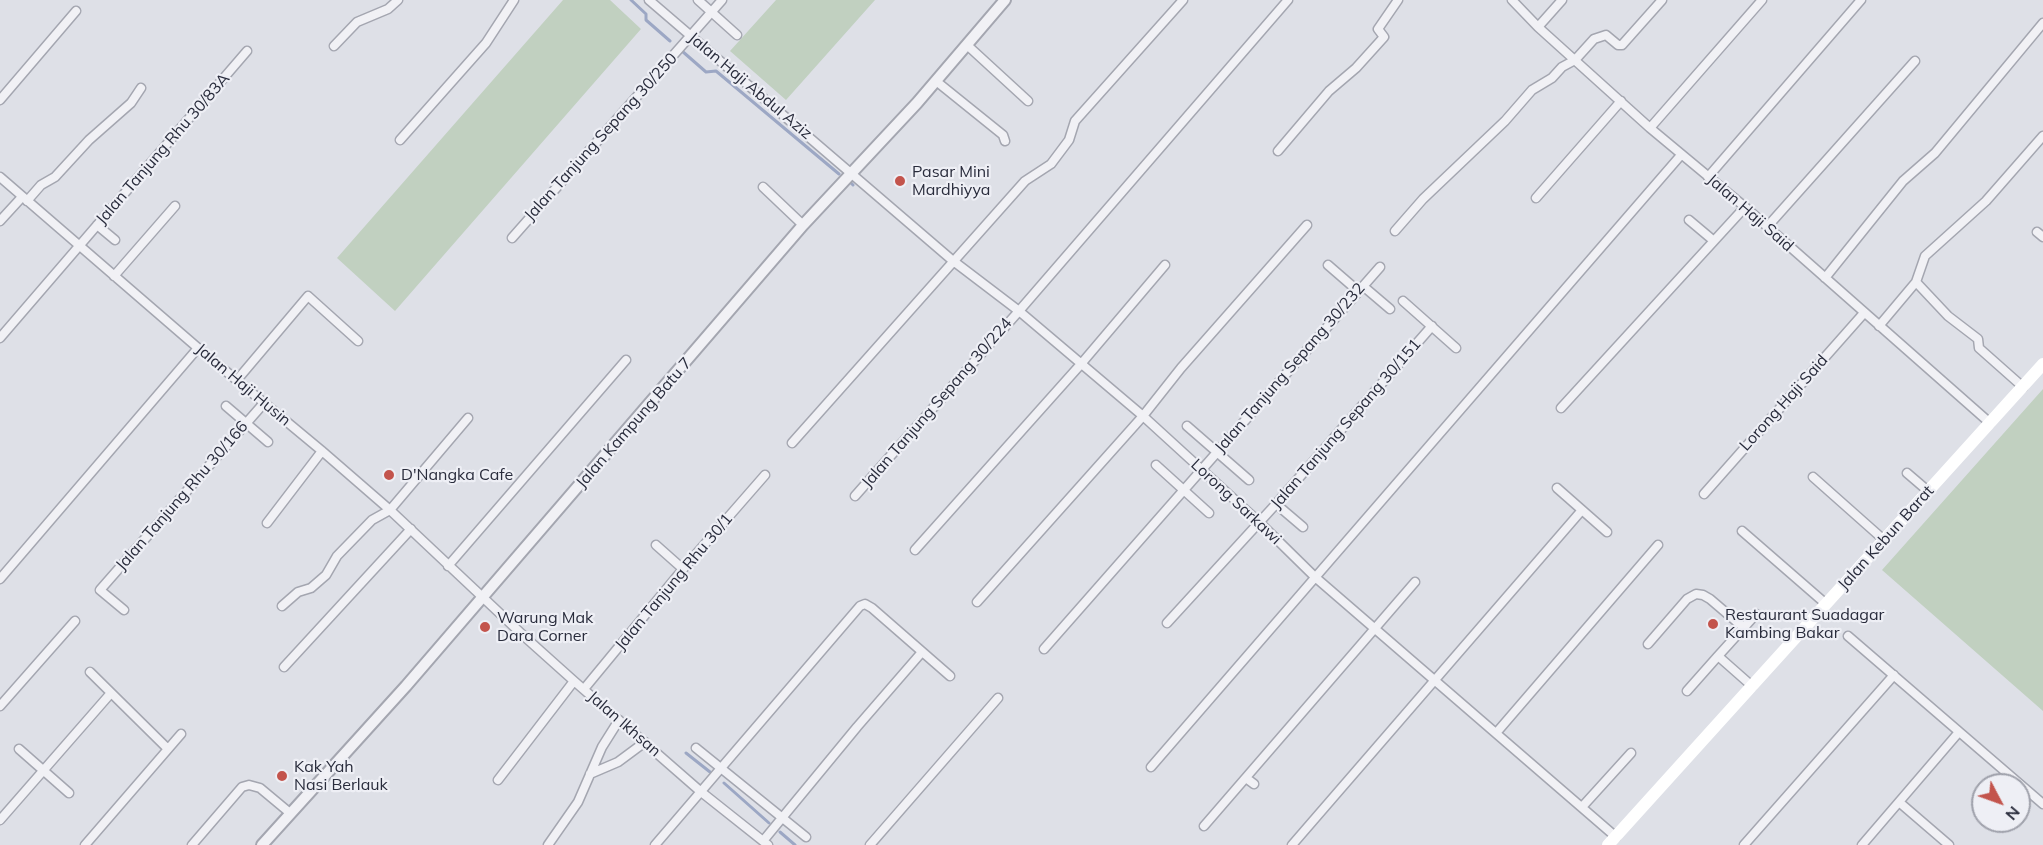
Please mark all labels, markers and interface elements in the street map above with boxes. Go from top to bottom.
street label: Jalan Haji Abdul Aziz [684,29,816,143]
street label: Jalan Tanjung Sepang 30/250 [521,49,681,225]
street label: Jalan Tanjung Rhu 30/83A [92,69,234,229]
place label: Pasar Mini Mardhiyya [912,162,990,200]
street label: Jalan Haji Said [1703,170,1797,256]
marker: Pasar Mini Mardhiyya [893,174,907,188]
street label: Jalan Tanjung Sepang 30/232 [1211,279,1369,457]
street label: Jalan Tanjung Sepang 30/224 [858,314,1016,492]
street label: Jalan Tanjung Sepang 30/151 [1267,335,1425,513]
street label: Jalan Haji Husin [192,340,294,430]
street label: Lorong Haji Said [1736,351,1832,455]
street label: Jalan Kampung Batu 7 [572,354,696,492]
street label: Jalan Tanjung Rhu 30/166 [112,417,252,575]
street label: Lorong Sarkawi [1187,455,1285,549]
place label: D'Nangka Cafe [401,465,513,485]
marker: D'Nangka Cafe [382,468,396,482]
street label: Jalan Kebun Barat [1834,482,1938,594]
street label: Jalan Tanjung Rhu 30/1 [611,510,737,654]
place label: Restaurant Suadagar Kambing Bakar [1725,605,1884,643]
place label: Warung Mak Dara Corner [497,608,593,646]
marker: Restaurant Suadagar Kambing Bakar [1706,617,1720,631]
marker: Warung Mak Dara Corner [478,620,492,634]
street label: Jalan Ikhsan [584,687,664,761]
place label: Kak Yah Nasi Berlauk [294,757,388,795]
marker: Kak Yah Nasi Berlauk [275,769,289,783]
north arrow [1971,773,2031,833]
text: N [2002,802,2025,825]

